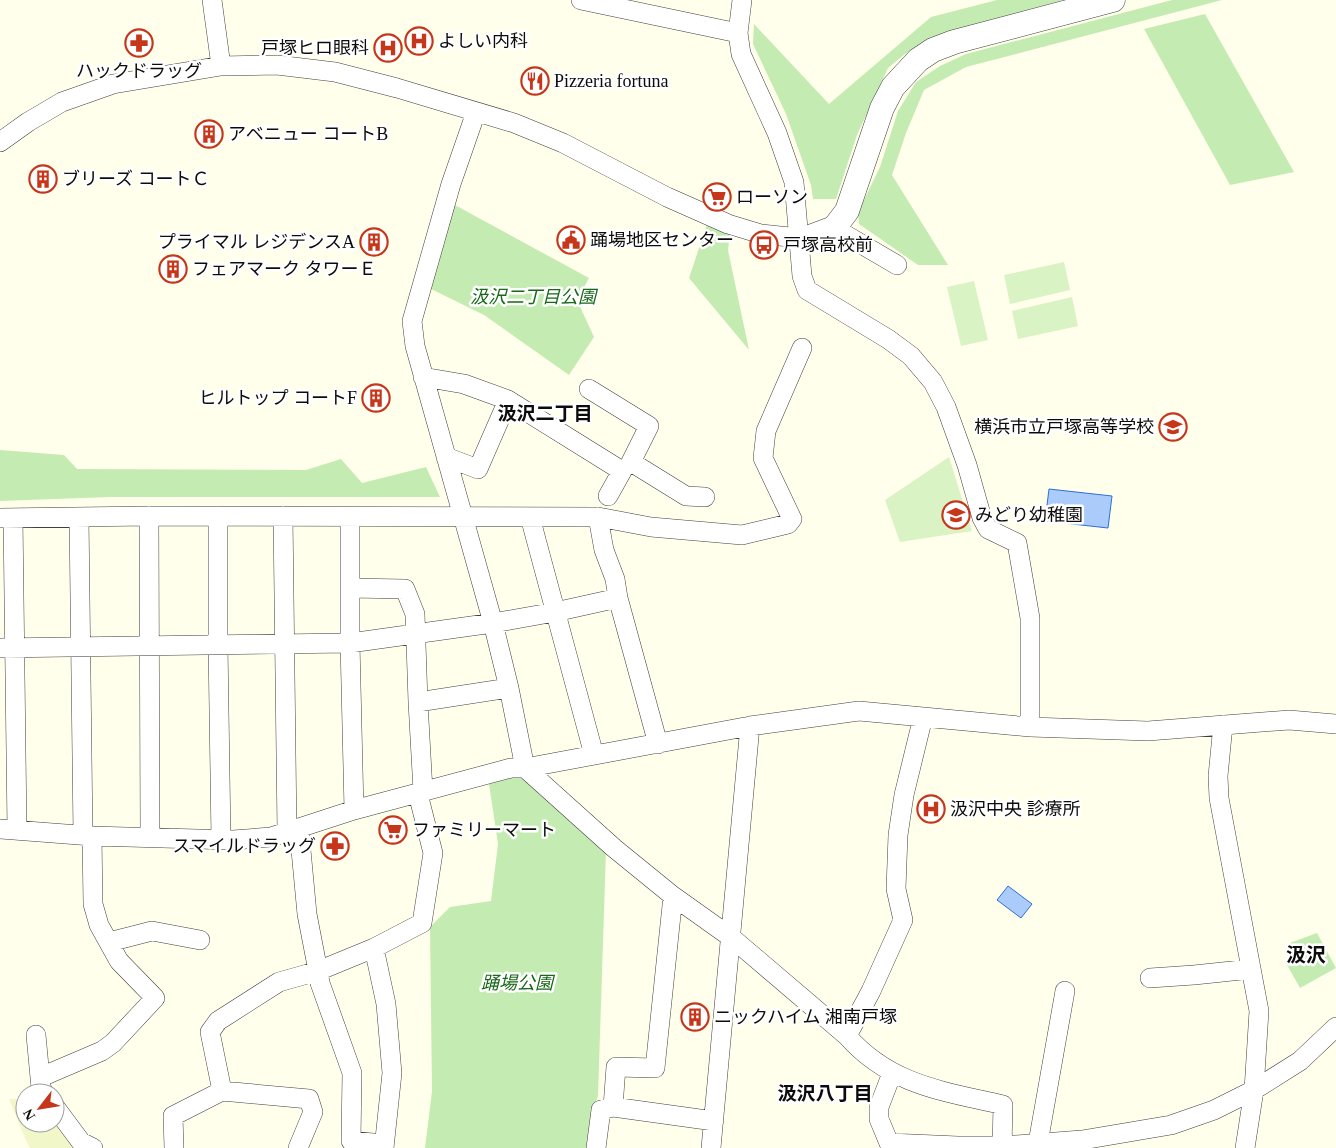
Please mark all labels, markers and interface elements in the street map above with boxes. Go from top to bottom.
hospital icon: よしい内科 [404,26,434,56]
pharmacy icon: ハックドラッグ [124,28,154,58]
place label: よしい内科 [438,31,528,51]
hospital icon: 戸塚ヒロ眼科 [373,33,403,63]
place label: 戸塚ヒロ眼科 [261,38,369,58]
place label: ハックドラッグ [76,61,202,81]
restaurant icon: Pizzeria fortuna [520,66,550,96]
place label: Pizzeria fortuna [554,71,668,91]
building icon: アベニュー コートB [194,119,224,149]
place label: アベニュー コートB [228,124,388,144]
building icon: ブリーズ コートＣ [28,164,58,194]
place label: ブリーズ コートＣ [62,169,210,189]
supermarket icon: ローソン [702,182,732,212]
place label: ローソン [736,187,808,207]
public building icon: 踊場地区センター [556,225,586,255]
building icon: プライマル レジデンスA [359,227,389,257]
place label: 踊場地区センター [590,230,734,250]
bus stop icon: 戸塚高校前 [749,230,779,260]
place label: プライマル レジデンスA [158,232,355,252]
place label: 戸塚高校前 [783,235,873,255]
building icon: フェアマーク タワーＥ [158,254,188,284]
place label: フェアマーク タワーＥ [192,259,377,279]
park label: 汲沢二丁目公園 [470,287,599,307]
building icon: ヒルトップ コートF [361,383,391,413]
place label: ヒルトップ コートF [198,388,357,408]
district label: 汲沢二丁目 [497,403,593,424]
school or university icon: 横浜市立戸塚高等学校 [1158,412,1188,442]
place label: 横浜市立戸塚高等学校 [974,417,1154,437]
school or university icon: みどり幼稚園 [941,500,971,530]
place label: みどり幼稚園 [975,505,1083,525]
hospital icon: 汲沢中央 診療所 [916,794,946,824]
place label: 汲沢中央 診療所 [950,799,1081,819]
supermarket icon: ファミリーマート [378,815,408,845]
place label: ファミリーマート [412,820,556,840]
pharmacy icon: スマイルドラッグ [320,831,350,861]
place label: スマイルドラッグ [173,836,316,856]
district label: 汲沢 [1286,944,1326,966]
park label: 踊場公園 [481,973,556,993]
building icon: ニックハイム 湘南戸塚 [680,1002,710,1032]
place label: ニックハイム 湘南戸塚 [714,1007,897,1027]
north arrow [15,1083,65,1133]
district label: 汲沢八丁目 [777,1083,873,1104]
text: N [20,1106,38,1123]

